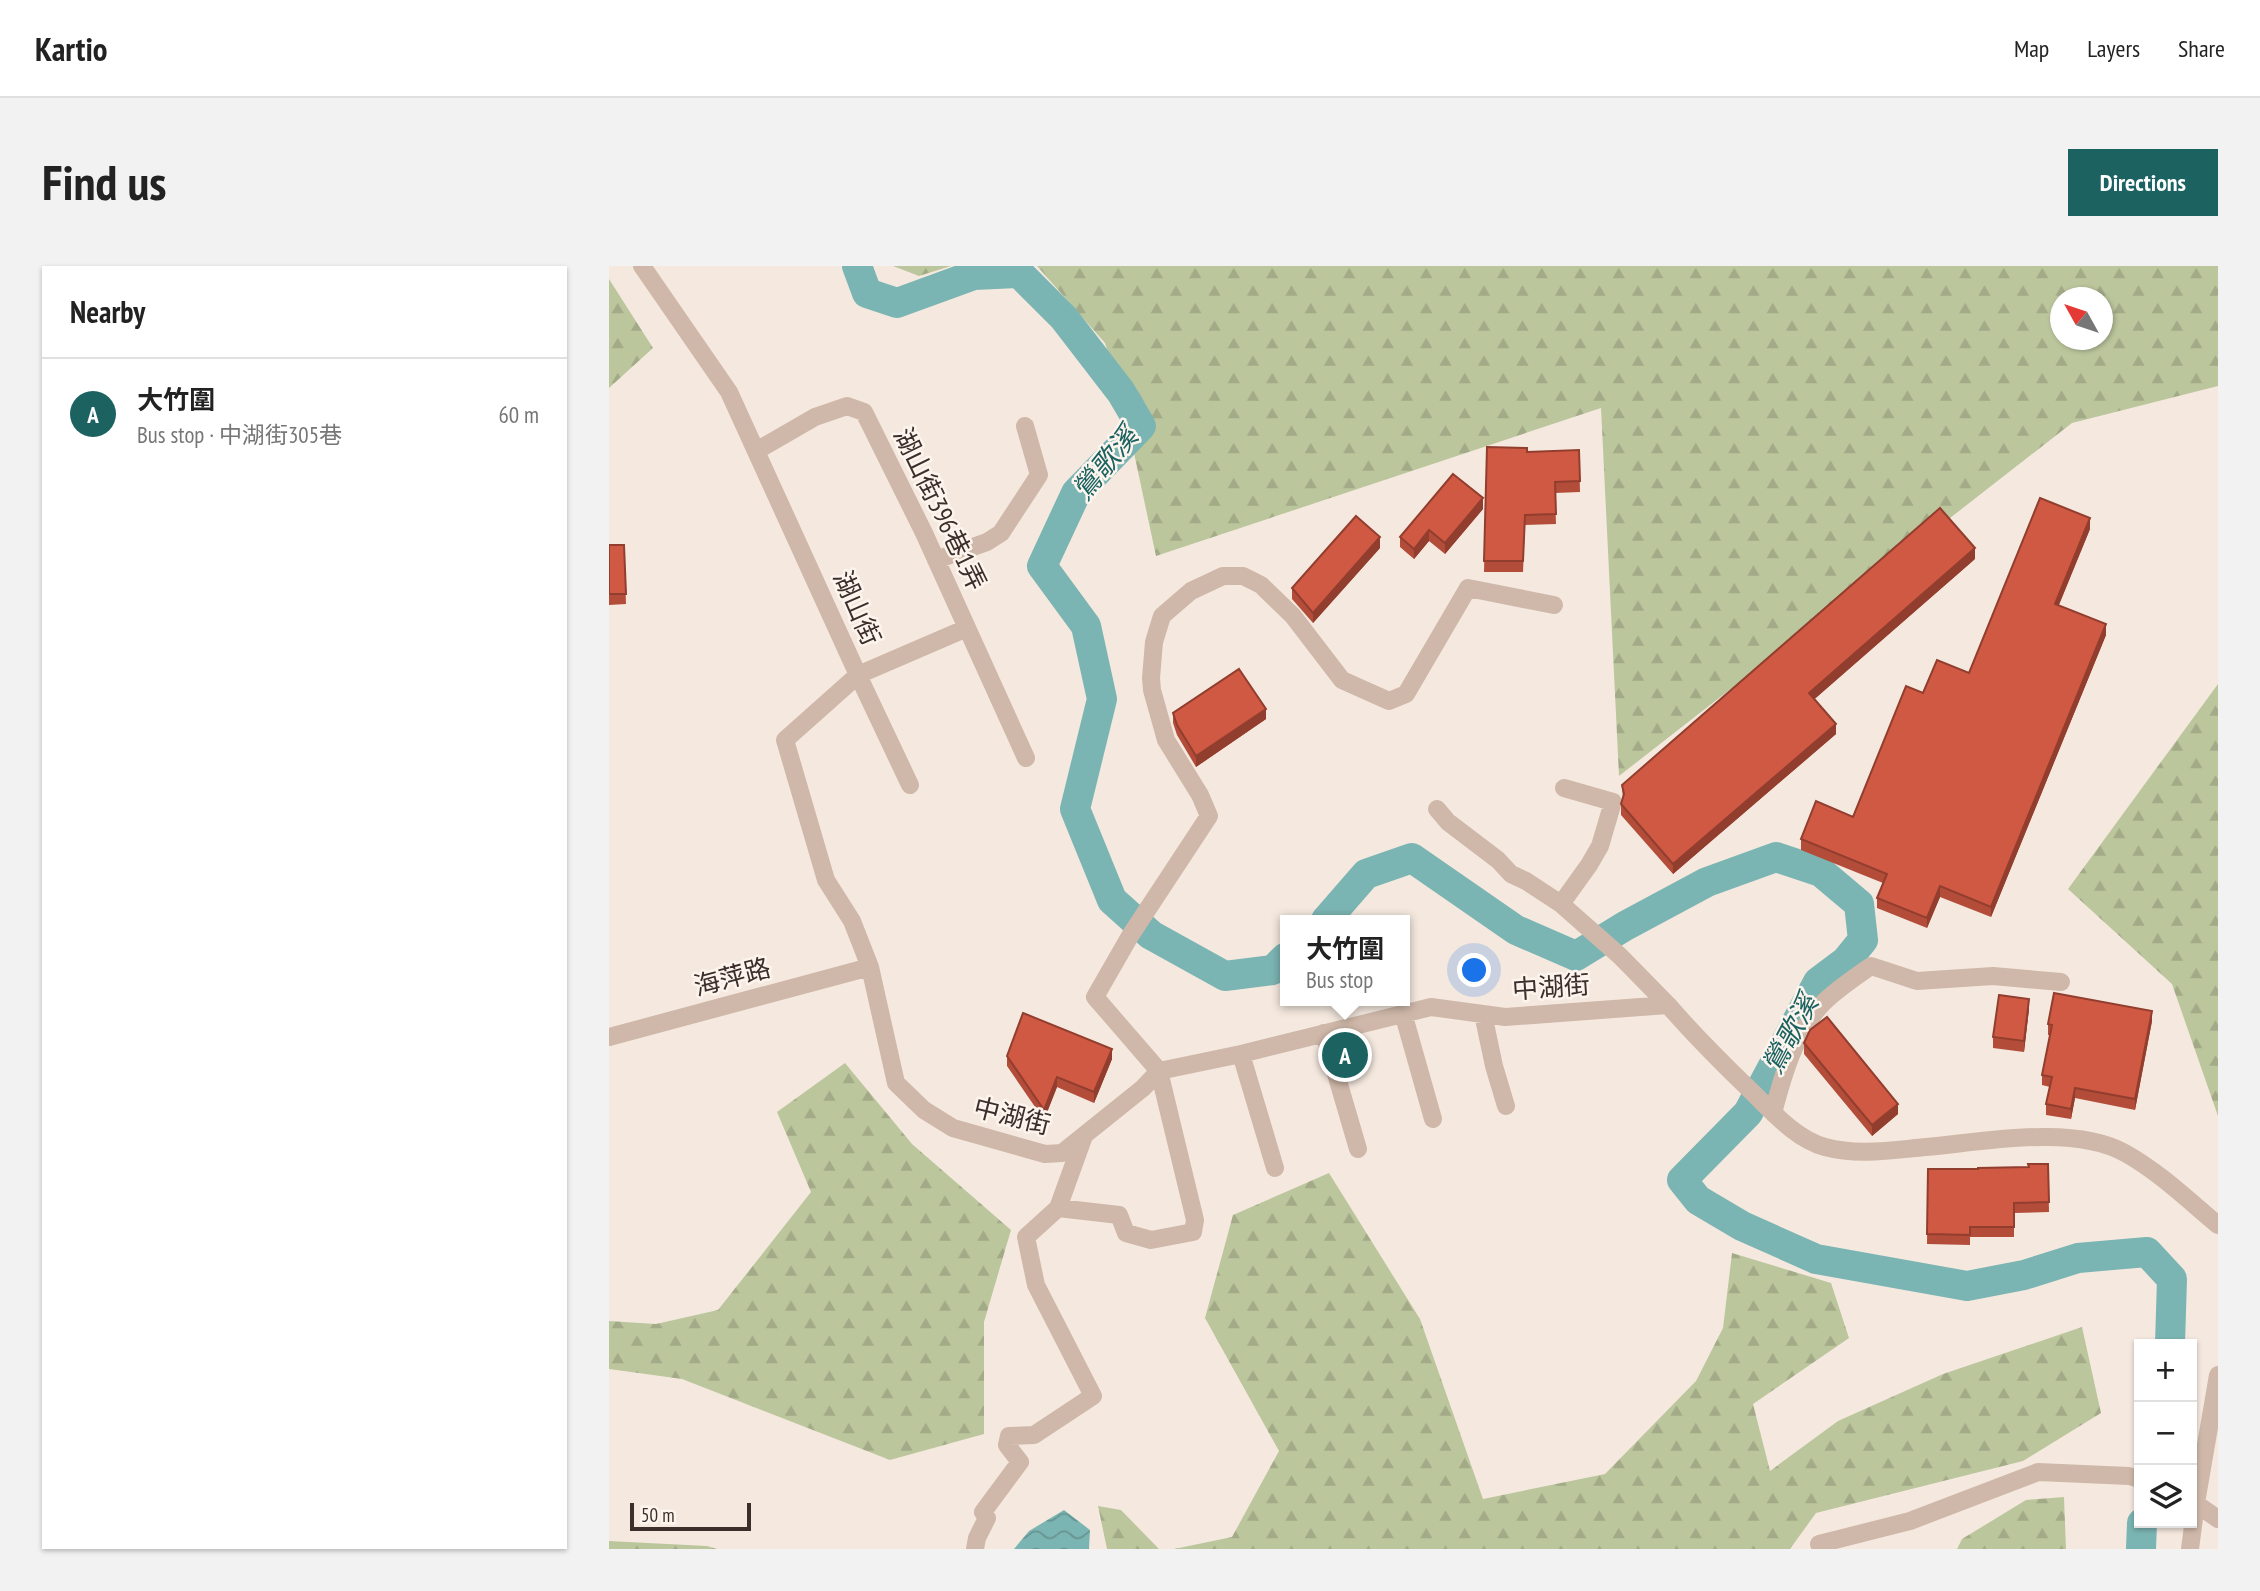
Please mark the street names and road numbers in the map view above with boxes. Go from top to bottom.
street label: 湖山街396巷1弄 [887,422,994,595]
street label: 湖山街 [827,565,888,650]
street label: 海萍路 [690,950,774,1003]
street label: 中湖街 [1511,967,1591,1006]
street label: 中湖街 [970,1090,1054,1141]

